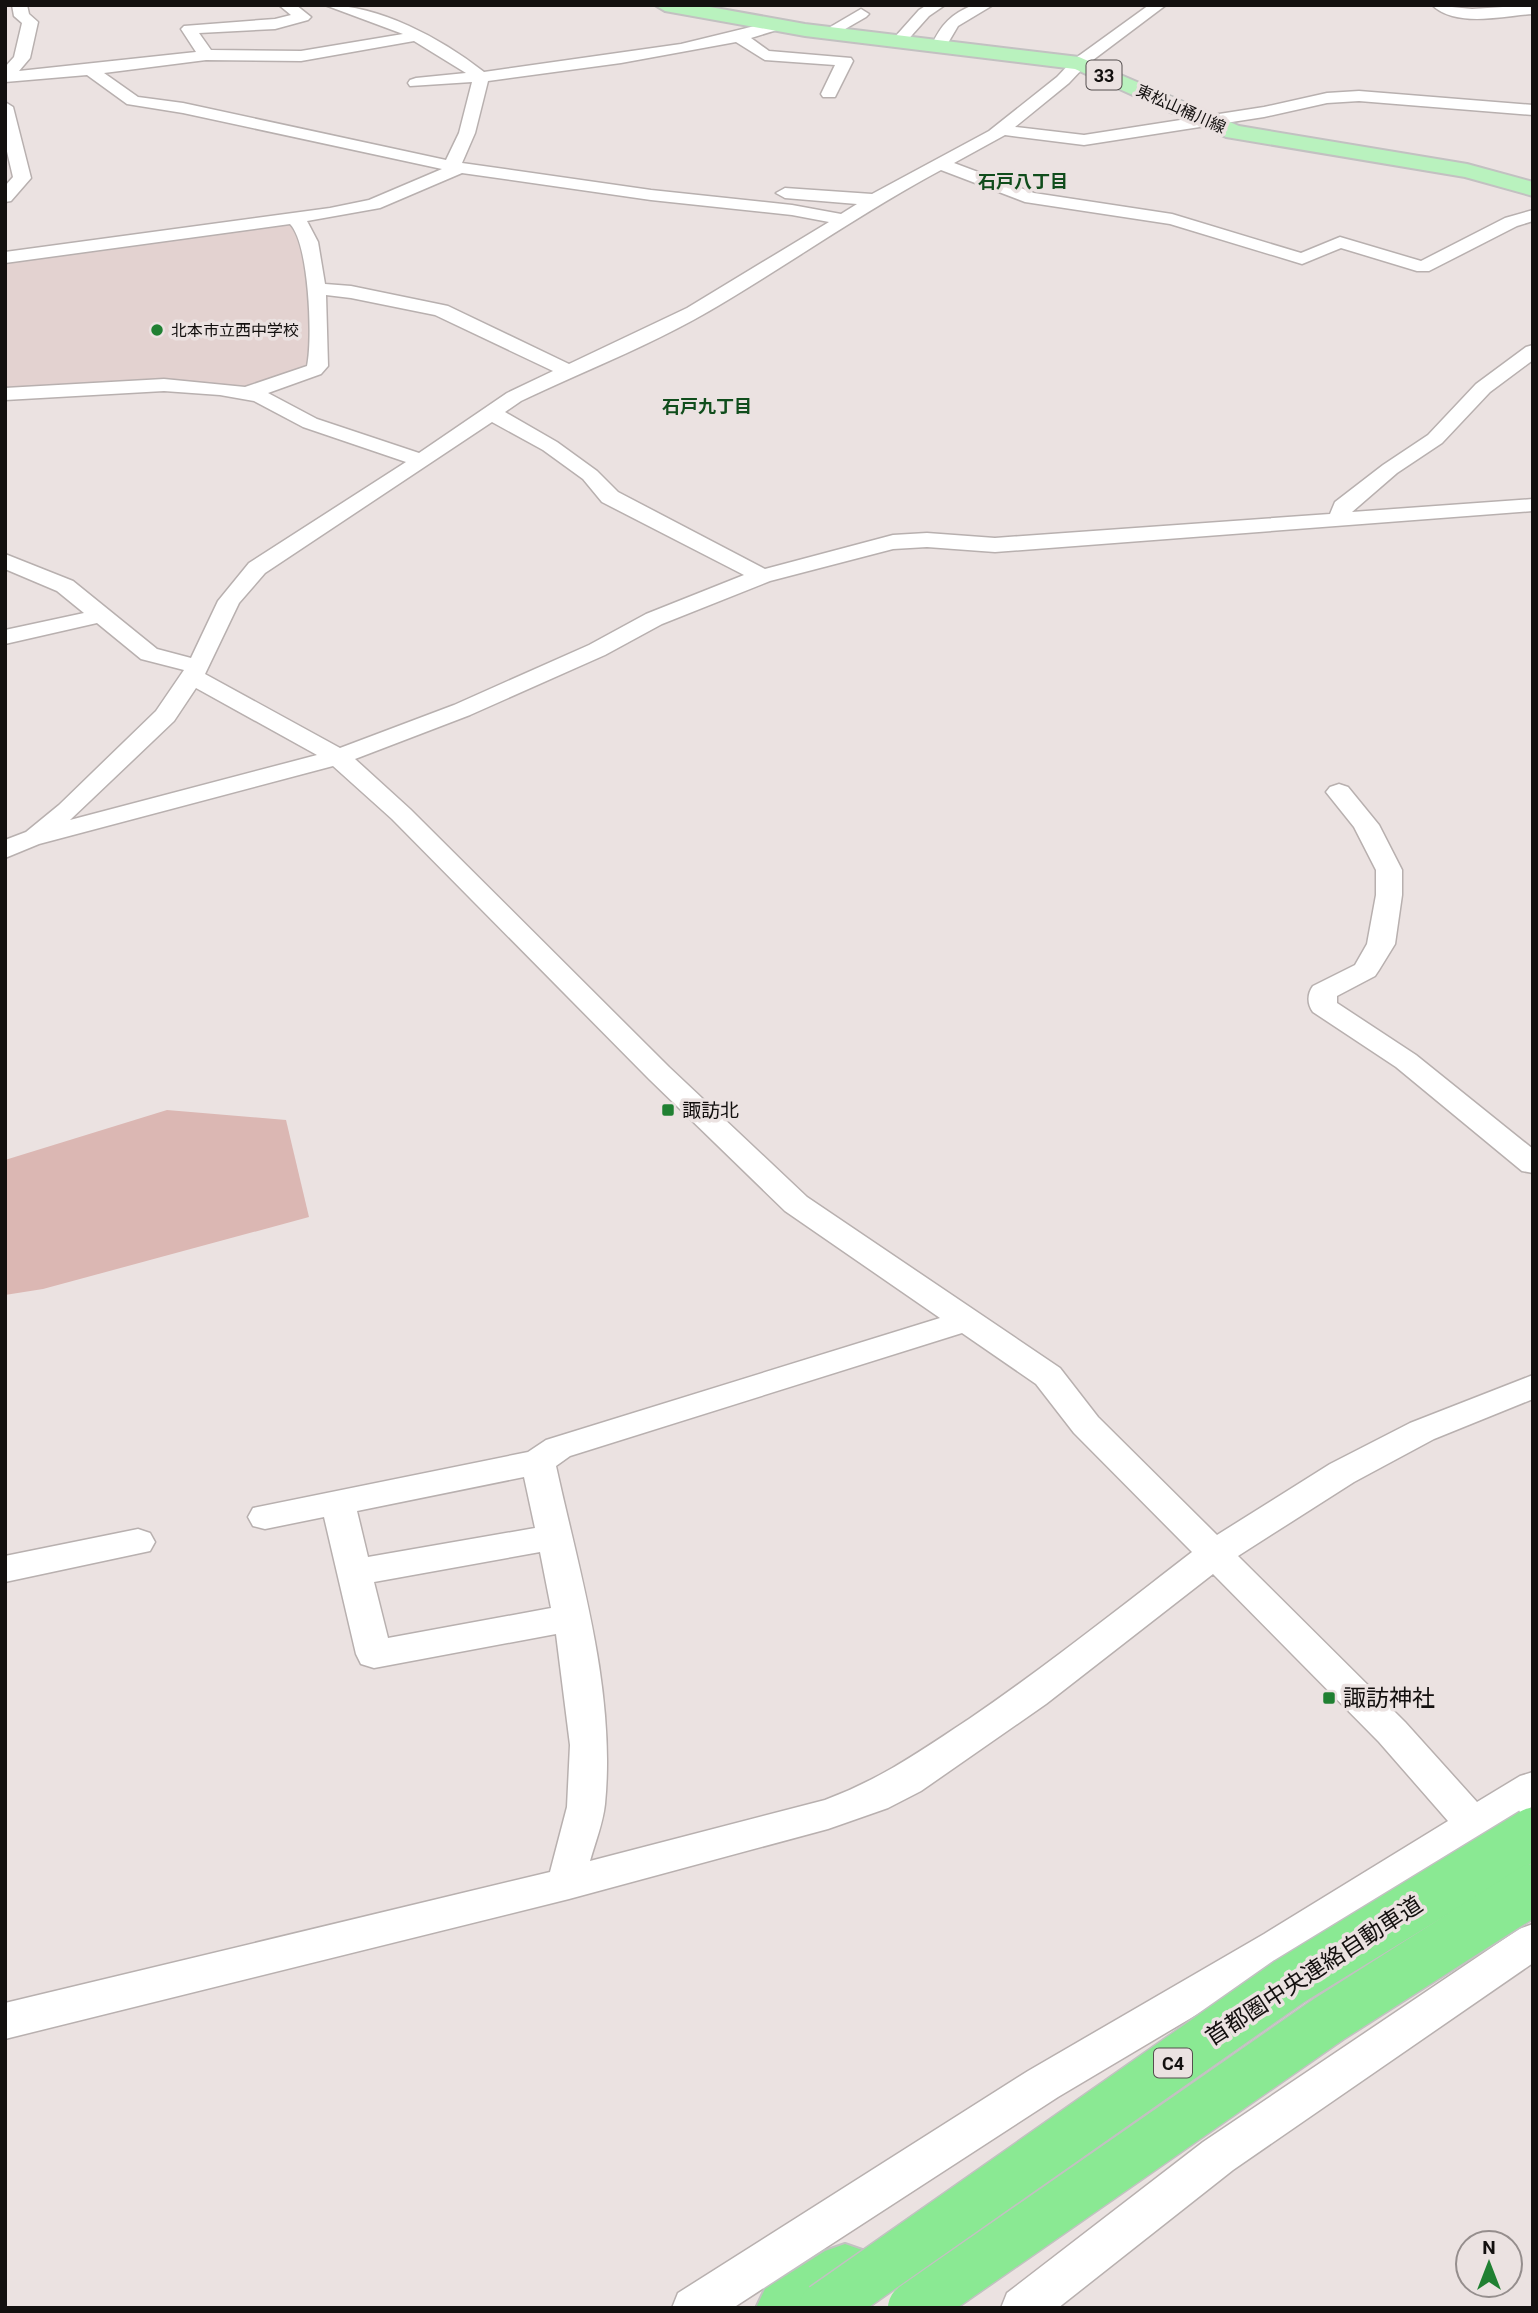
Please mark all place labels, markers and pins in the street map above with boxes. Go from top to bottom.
place label: 北本市立西中学校 [171,321,299,340]
marker: 北本市立西中学校 [149,322,165,338]
place label: 諏訪北 [682,1099,739,1122]
marker: 諏訪北 [660,1102,676,1118]
place label: 諏訪神社 [1343,1685,1435,1712]
marker: 諏訪神社 [1321,1690,1337,1706]

